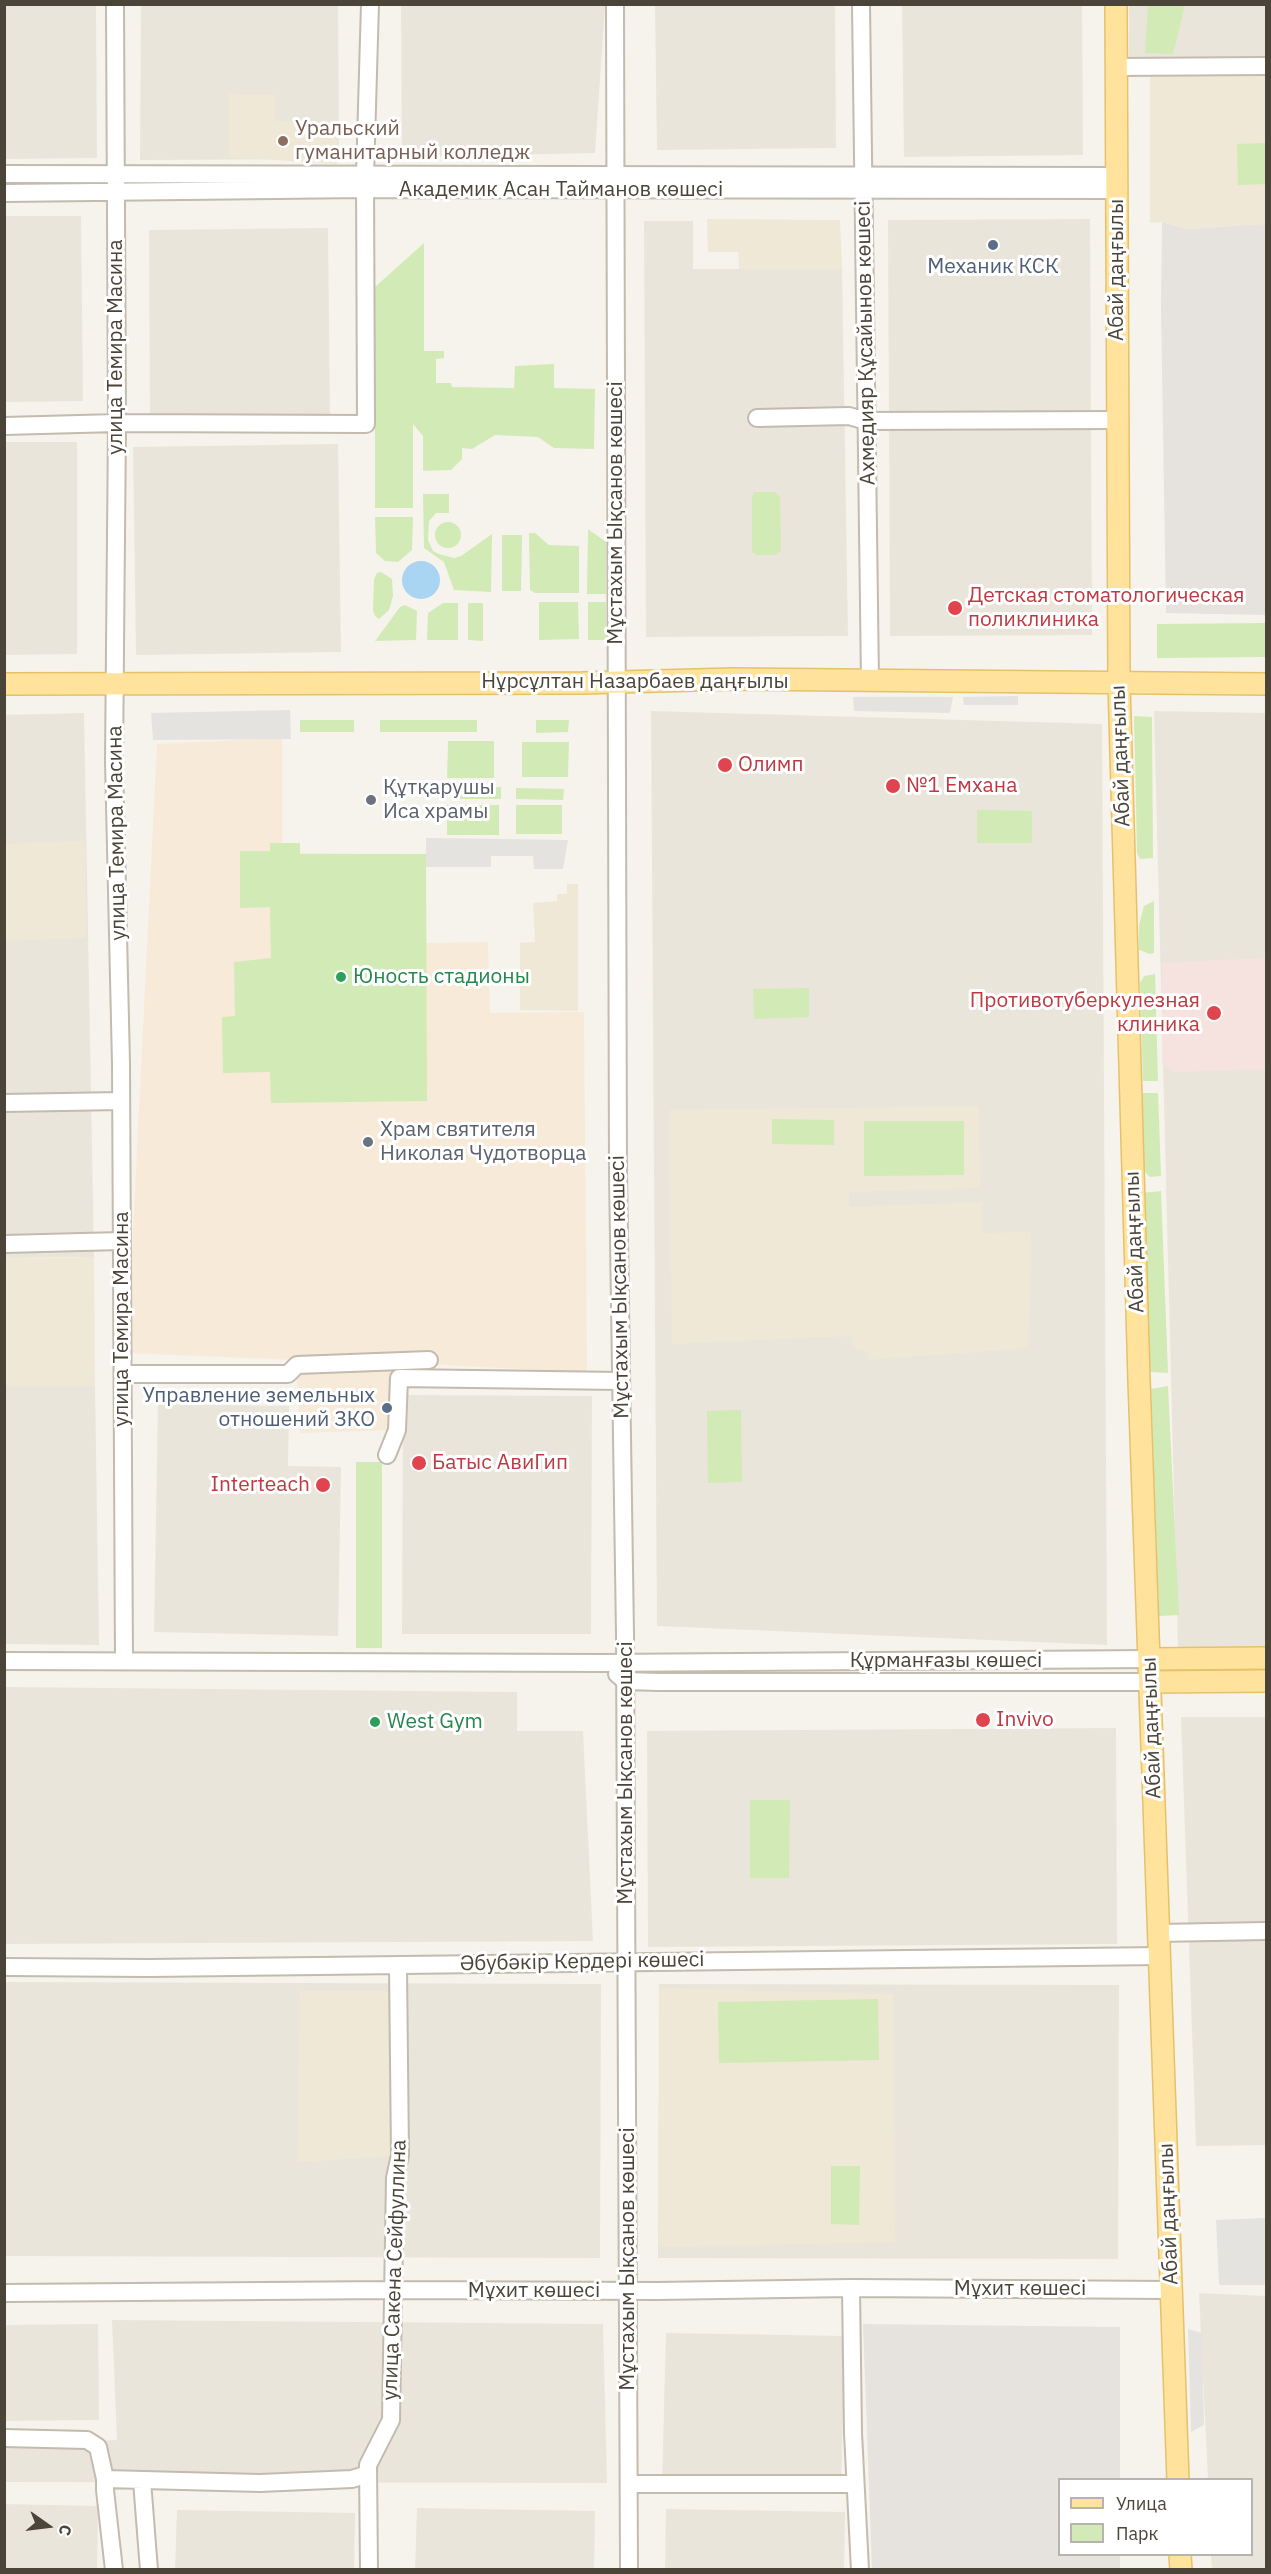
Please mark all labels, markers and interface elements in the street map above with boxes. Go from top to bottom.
place label: Уральский гуманитарный колледж [295,116,530,166]
marker: Уральский гуманитарный колледж [276,134,290,148]
street label: Академик Асан Тайманов көшесі [399,177,723,203]
street label: Абай даңғылы [1104,199,1130,341]
street label: Ахмедияр Құсайынов көшесі [851,200,881,486]
marker: Механик КСК [986,238,1000,252]
street label: улица Темира Масина [103,239,129,455]
place label: Механик КСК [927,254,1059,280]
street label: Мұстахым Ықсанов көшесі [603,381,629,645]
place label: Детская стоматологическая поликлиника [968,583,1244,633]
marker: Детская стоматологическая поликлиника [946,599,964,617]
street label: Нұрсұлтан Назарбаев даңғылы [481,669,789,695]
street label: Абай даңғылы [1106,684,1136,828]
street label: улица Темира Масина [103,725,131,941]
place label: Олимп [738,752,804,778]
marker: Олимп [716,756,734,774]
place label: №1 Емхана [906,773,1017,799]
place label: Құтқарушы Иса храмы [383,775,495,825]
marker: №1 Емхана [884,777,902,795]
marker: Құтқарушы Иса храмы [364,793,378,807]
place label: Юность стадионы [353,964,530,990]
marker: Юность стадионы [334,970,348,984]
place label: Противотуберкулезная клиника [970,988,1200,1038]
marker: Противотуберкулезная клиника [1205,1004,1223,1022]
place label: Храм святителя Николая Чудотворца [380,1117,586,1167]
marker: Храм святителя Николая Чудотворца [361,1135,375,1149]
street label: Мұстахым Ықсанов көшесі [605,1155,635,1419]
street label: Абай даңғылы [1120,1170,1150,1314]
street label: улица Темира Масина [109,1211,135,1427]
place label: Управление земельных отношений ЗКО [142,1383,375,1433]
marker: Управление земельных отношений ЗКО [380,1401,394,1415]
place label: Батыс АвиГип [432,1450,568,1476]
marker: Батыс АвиГип [410,1454,428,1472]
place label: Interteach [211,1472,310,1498]
marker: Interteach [314,1476,332,1494]
street label: Мұстахым Ықсанов көшесі [613,1641,639,1905]
street label: Құрманғазы көшесі [850,1648,1042,1674]
street label: Абай даңғылы [1137,1656,1167,1800]
place label: Invivo [996,1707,1054,1733]
place label: West Gym [387,1709,483,1735]
marker: Invivo [974,1711,992,1729]
marker: West Gym [368,1715,382,1729]
street label: Әбубәкір Кердері көшесі [459,1947,705,1977]
street label: Мұстахым Ықсанов көшесі [615,2127,641,2391]
street label: улица Сакена Сейфуллина [378,2139,412,2401]
street label: Абай даңғылы [1154,2142,1184,2286]
street label: Мұхит көшесі [954,2276,1086,2302]
street label: Мұхит көшесі [468,2278,600,2304]
legend [1058,2478,1253,2556]
text: Улица [1116,2492,1167,2515]
north arrow [18,2496,78,2556]
text: Парк [1116,2522,1158,2545]
text: С [55,2523,76,2538]

